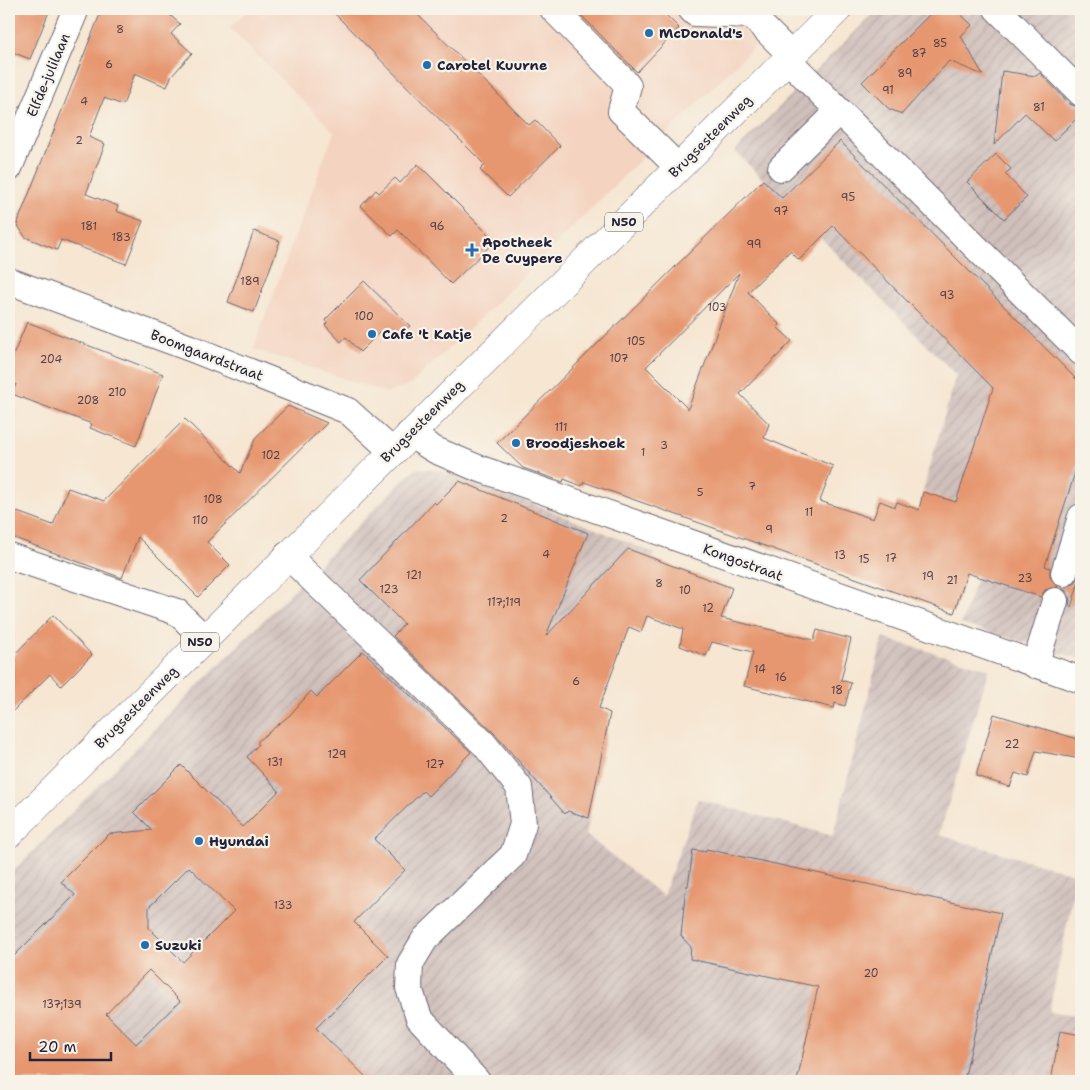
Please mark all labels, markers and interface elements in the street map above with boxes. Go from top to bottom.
house number: 8 [116,22,124,37]
place label: McDonald's [659,24,743,42]
marker: McDonald's [643,27,655,39]
street label: Elfde-julilaan [22,30,74,120]
house number: 85 [933,36,947,51]
house number: 87 [912,46,927,61]
place label: Carotel Kuurne [437,56,547,74]
house number: 6 [105,57,113,72]
marker: Carotel Kuurne [421,59,433,71]
house number: 89 [898,66,912,81]
house number: 91 [882,83,894,98]
street label: Brugsesteenweg [665,91,755,181]
house number: 4 [80,94,88,109]
house number: 81 [1033,100,1045,115]
house number: 2 [75,133,83,148]
house number: 95 [841,190,855,205]
house number: 97 [774,204,789,219]
road number: N50 [605,212,643,232]
house number: 181 [81,219,97,234]
house number: 96 [429,219,445,234]
house number: 183 [111,230,131,245]
place label: Apotheek De Cuypere [482,233,563,267]
house number: 99 [747,237,761,252]
marker: Apotheek De Cuypere [466,244,478,256]
house number: 189 [240,274,260,289]
house number: 93 [940,288,954,303]
house number: 103 [707,300,727,315]
house number: 100 [354,309,374,324]
street label: Boomgaardstraat [148,325,266,385]
place label: Cafe 't Katje [382,325,472,343]
marker: Cafe 't Katje [366,328,378,340]
house number: 105 [627,334,646,349]
house number: 107 [609,351,629,366]
house number: 204 [40,352,63,367]
street label: Brugsesteenweg [377,376,467,466]
house number: 210 [107,385,127,400]
house number: 208 [77,393,99,408]
house number: 111 [554,420,568,435]
place label: Broodjeshoek [526,434,625,452]
marker: Broodjeshoek [510,437,522,449]
house number: 3 [660,438,668,453]
house number: 1 [641,445,645,460]
house number: 102 [261,448,281,463]
house number: 7 [748,479,756,494]
house number: 5 [697,485,704,500]
house number: 108 [203,492,223,507]
house number: 11 [805,505,813,520]
house number: 2 [500,511,508,526]
house number: 110 [192,513,208,528]
house number: 9 [765,522,773,537]
street label: Kongostraat [701,539,785,585]
house number: 4 [542,547,550,562]
house number: 13 [834,548,846,563]
house number: 17 [885,551,897,566]
house number: 15 [858,552,870,567]
house number: 121 [406,568,422,583]
house number: 19 [922,569,934,584]
house number: 23 [1018,571,1032,586]
house number: 21 [946,573,958,588]
house number: 8 [655,576,663,591]
house number: 123 [380,582,398,597]
house number: 10 [679,583,691,598]
house number: 117;119 [487,595,521,610]
house number: 12 [702,601,714,616]
road number: N50 [181,632,219,652]
street label: Brugsesteenweg [91,662,181,752]
house number: 14 [754,662,766,677]
house number: 16 [775,670,787,685]
house number: 6 [572,674,580,689]
house number: 18 [831,683,843,698]
house number: 22 [1005,737,1019,752]
house number: 129 [328,747,346,762]
house number: 131 [267,755,283,770]
house number: 127 [426,757,445,772]
place label: Hyundai [209,832,269,850]
marker: Hyundai [193,835,205,847]
house number: 133 [274,898,292,913]
place label: Suzuki [155,936,202,954]
marker: Suzuki [139,939,151,951]
house number: 20 [863,966,879,981]
house number: 137;139 [42,997,82,1012]
scale bar [30,1030,111,1062]
text: 20 m [38,1037,77,1057]

